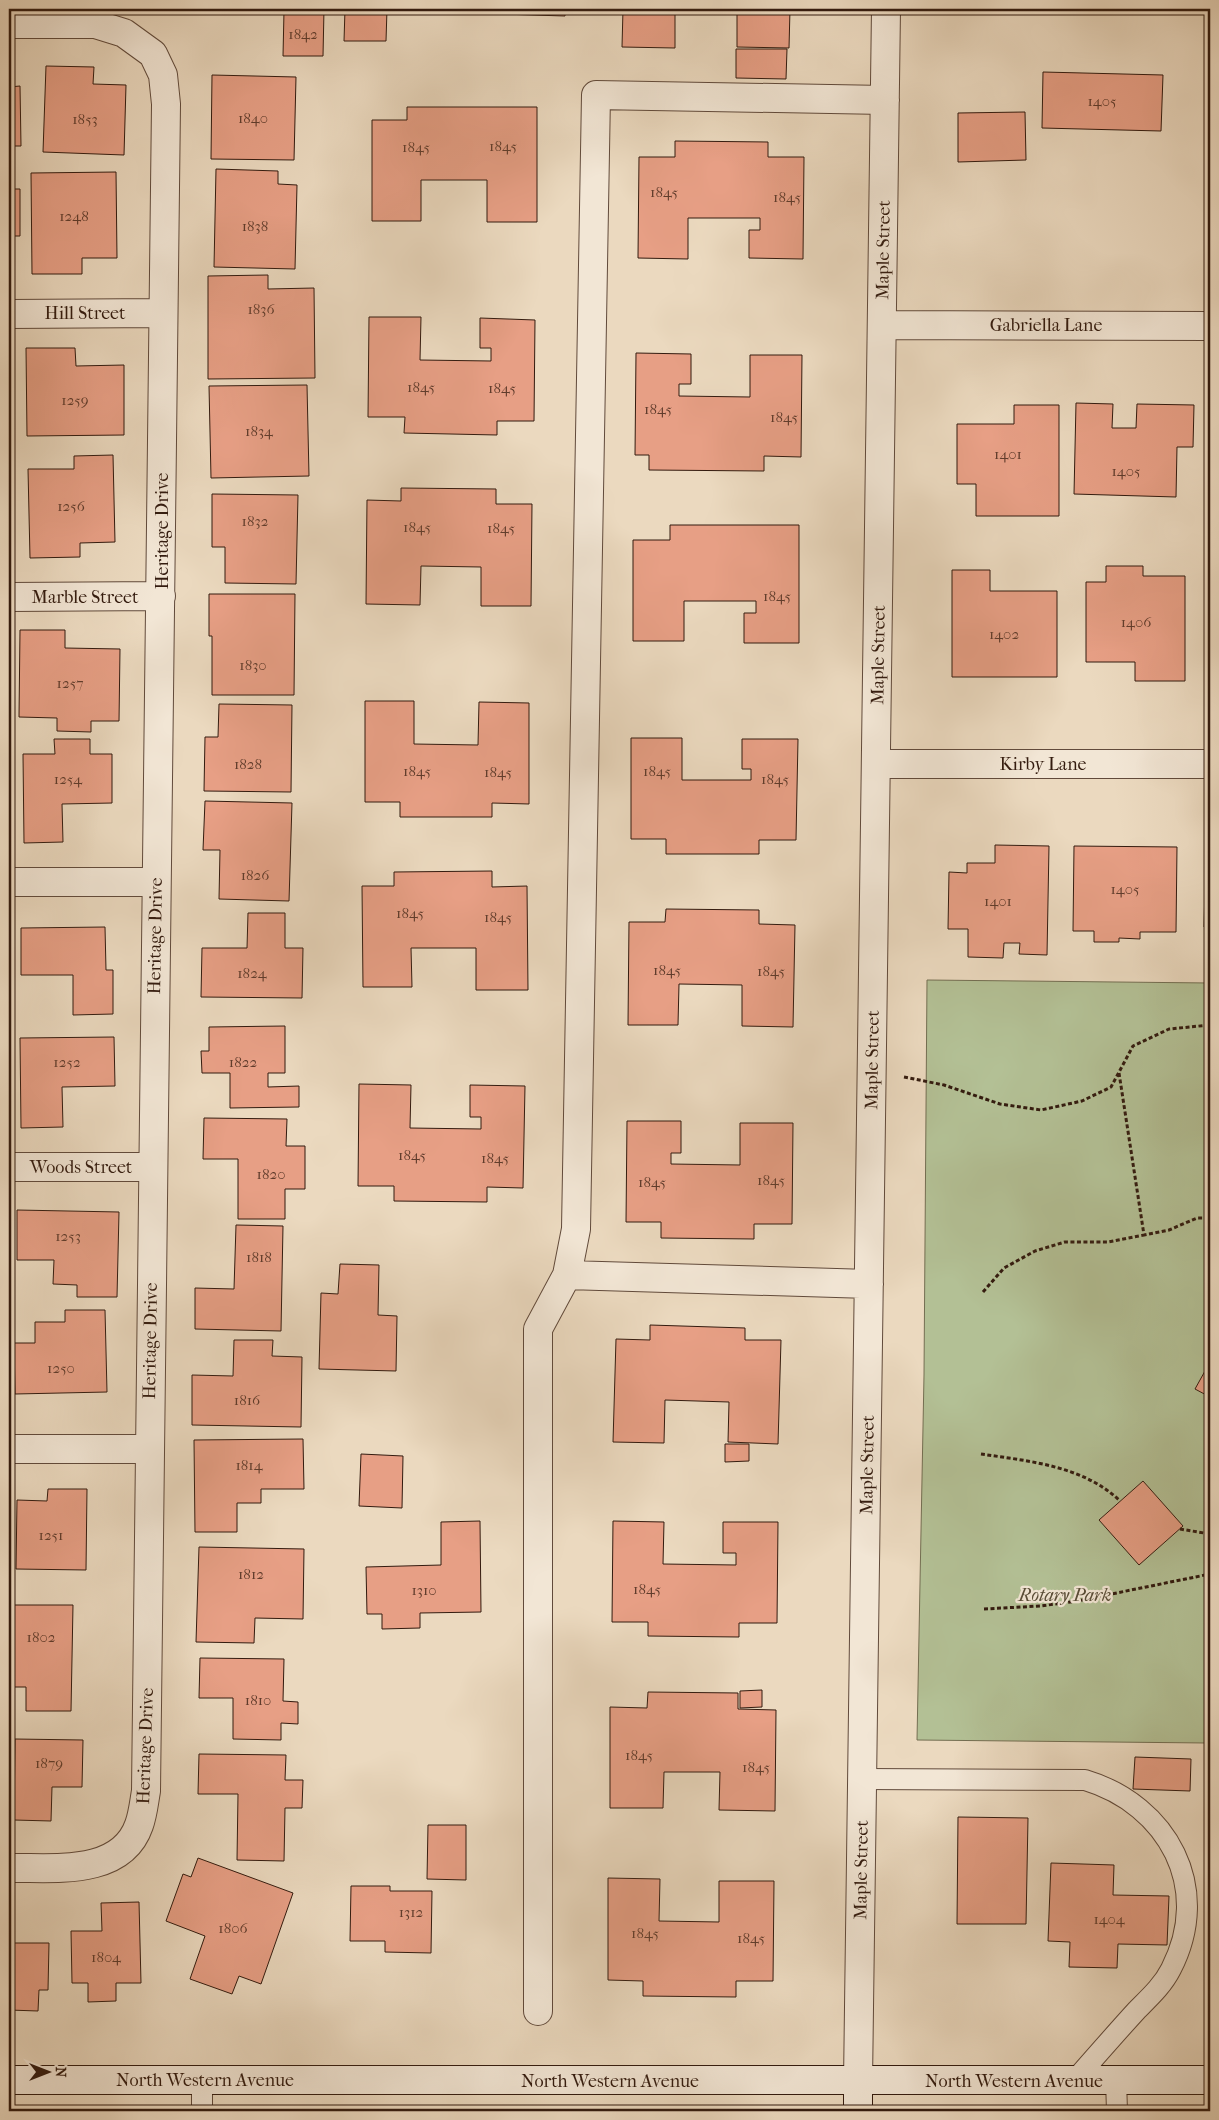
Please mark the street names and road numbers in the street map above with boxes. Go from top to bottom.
street label: Maple Street [872,200,895,300]
street label: Hill Street [45,303,126,324]
street label: Gabriella Lane [990,315,1102,336]
street label: Heritage Drive [152,472,173,589]
street label: Marble Street [32,587,139,608]
street label: Maple Street [867,605,890,705]
street label: Kirby Lane [1000,754,1087,775]
street label: Heritage Drive [144,877,167,995]
street label: Maple Street [861,1010,884,1110]
street label: Woods Street [29,1157,133,1178]
street label: Heritage Drive [139,1282,162,1400]
street label: Maple Street [856,1415,879,1515]
street label: Heritage Drive [133,1687,158,1805]
street label: Maple Street [850,1820,873,1920]
street label: North Western Avenue [116,2070,294,2091]
street label: North Western Avenue [521,2071,699,2092]
street label: North Western Avenue [925,2071,1103,2092]

